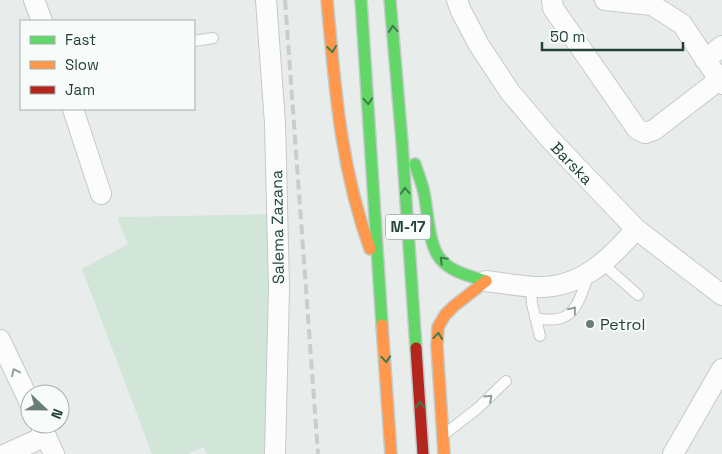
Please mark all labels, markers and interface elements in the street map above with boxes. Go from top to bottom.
legend [20,20,195,110]
scale bar [542,20,683,52]
one-way arrow [387,25,398,33]
text: 50 m [550,27,585,46]
text: Fast [65,30,96,49]
one-way arrow [326,45,337,53]
text: Slow [65,55,99,74]
text: Jam [65,80,95,99]
one-way arrow [362,97,373,105]
street label: Barska [546,137,597,189]
street label: Salema Zazana [266,170,289,284]
one-way arrow [400,187,411,195]
road number: M-17 [386,214,430,240]
one-way arrow [440,257,449,266]
one-way arrow [567,306,576,315]
place label: Petrol [600,314,645,335]
marker: Petrol [584,318,596,330]
one-way arrow [432,331,443,339]
one-way arrow [380,355,391,363]
one-way arrow [11,368,21,377]
north arrow [20,384,70,434]
one-way arrow [483,395,492,404]
one-way arrow [415,401,426,409]
text: N [47,406,67,422]

